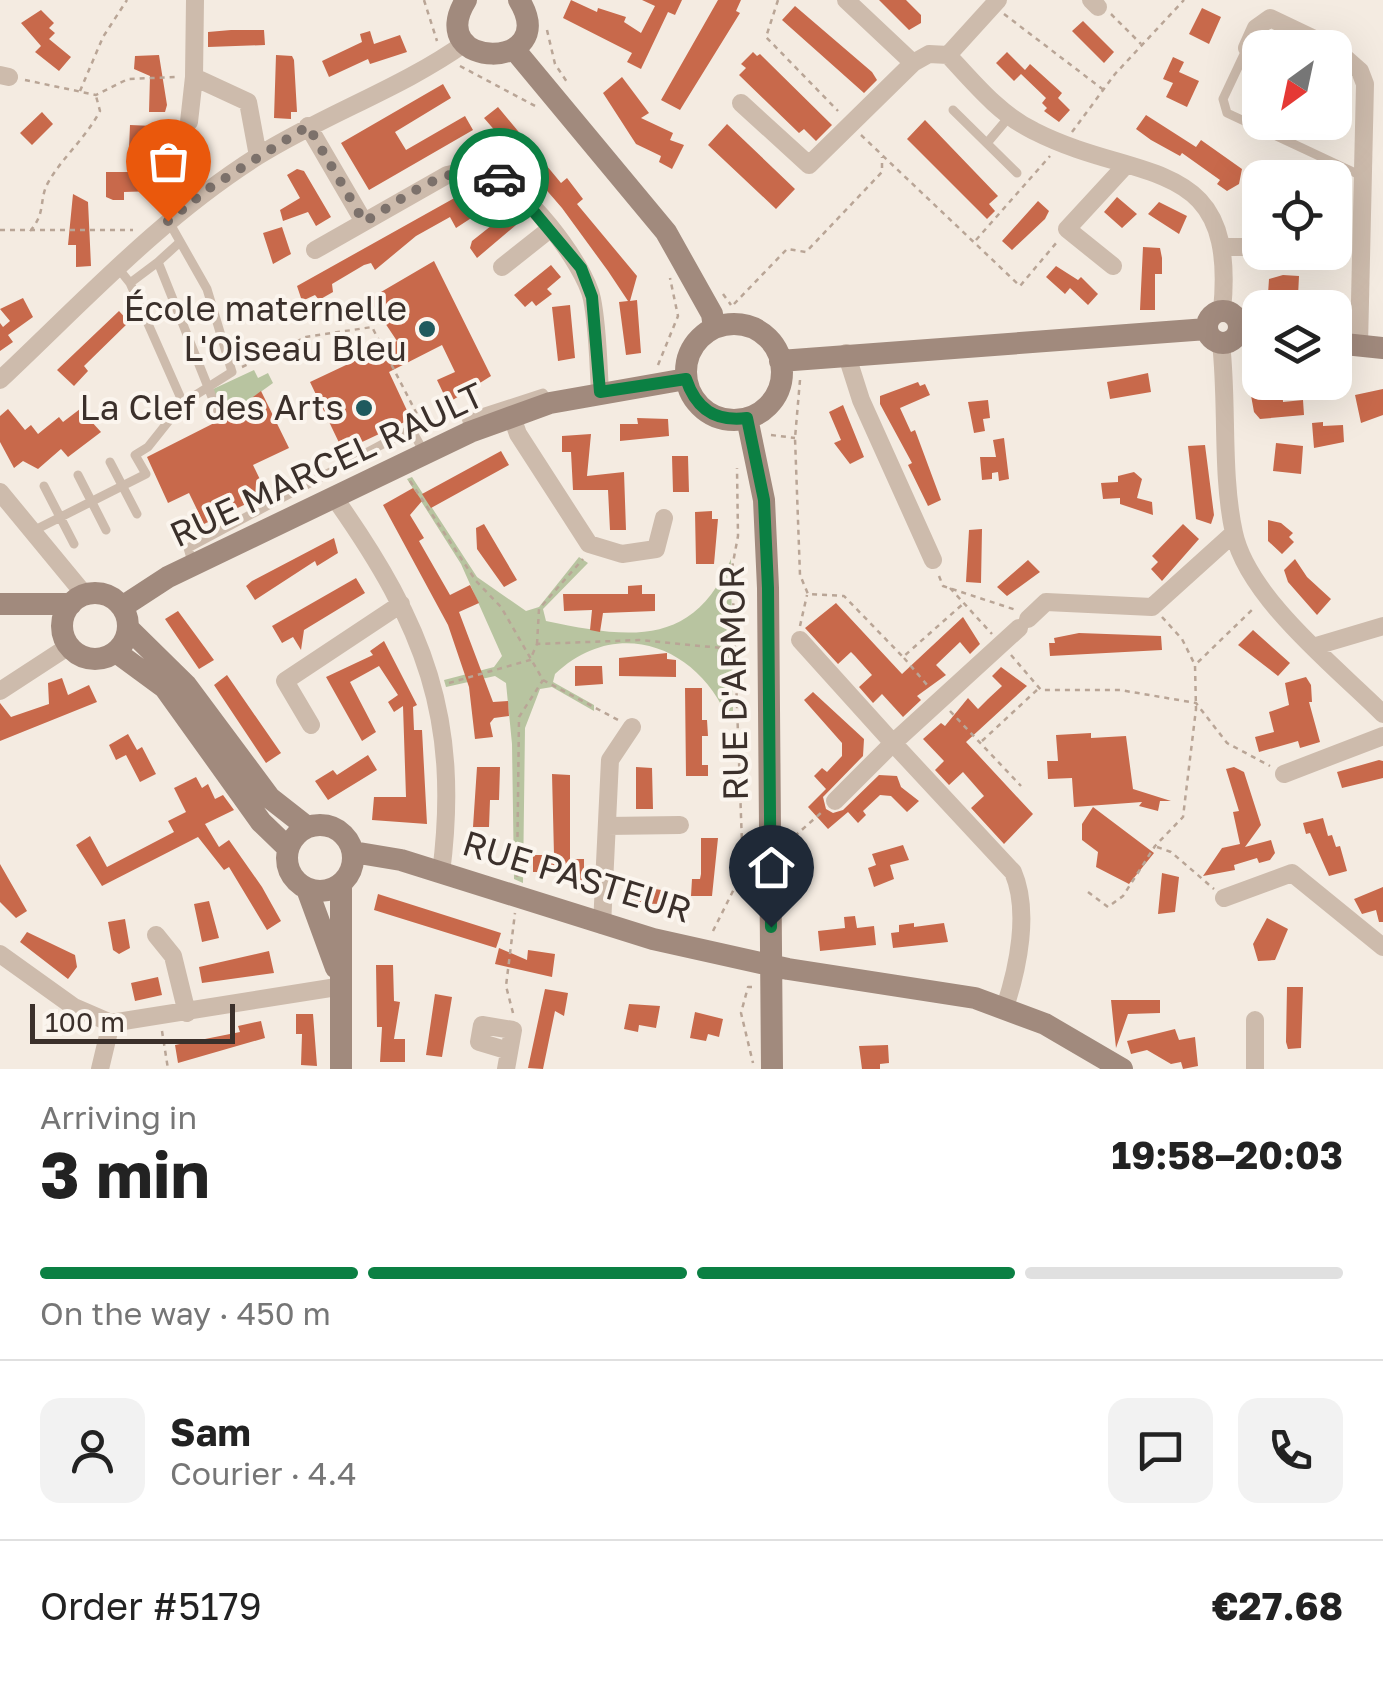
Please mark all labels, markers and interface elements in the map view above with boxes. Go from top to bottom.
north arrow [1242,30,1352,140]
map controls [1242,30,1352,400]
pin [126,119,211,222]
courier [449,128,549,228]
icon: bag [141,134,196,189]
icon: car [472,151,527,206]
button: locate [1242,160,1352,270]
place label: École maternelle L'Oiseau Bleu [123,287,407,369]
button: layers [1242,290,1352,400]
marker: École maternelle L'Oiseau Bleu [416,318,438,340]
street label: RUE MARCEL RAULT [163,373,490,555]
place label: La Clef des Arts [80,386,344,428]
marker: La Clef des Arts [353,397,375,419]
street label: RUE D'ARMOR [710,565,756,801]
street label: RUE PASTEUR [458,821,697,931]
pin [729,825,814,928]
icon: home [744,840,799,895]
scale bar [30,999,235,1044]
text: 100 m [45,1005,125,1038]
text: Arriving in [40,1098,197,1136]
text: 19:58–20:03 [1112,1132,1343,1177]
text: 3 min [40,1134,210,1212]
text: On the way · 450 m [40,1294,331,1332]
button: person [40,1398,145,1503]
button: chat [1108,1398,1213,1503]
button: phone [1238,1398,1343,1503]
text: Sam [170,1409,251,1454]
text: Courier · 4.4 [170,1454,357,1492]
text: Order #5179 [40,1583,262,1628]
text: €27.68 [1212,1583,1343,1628]

